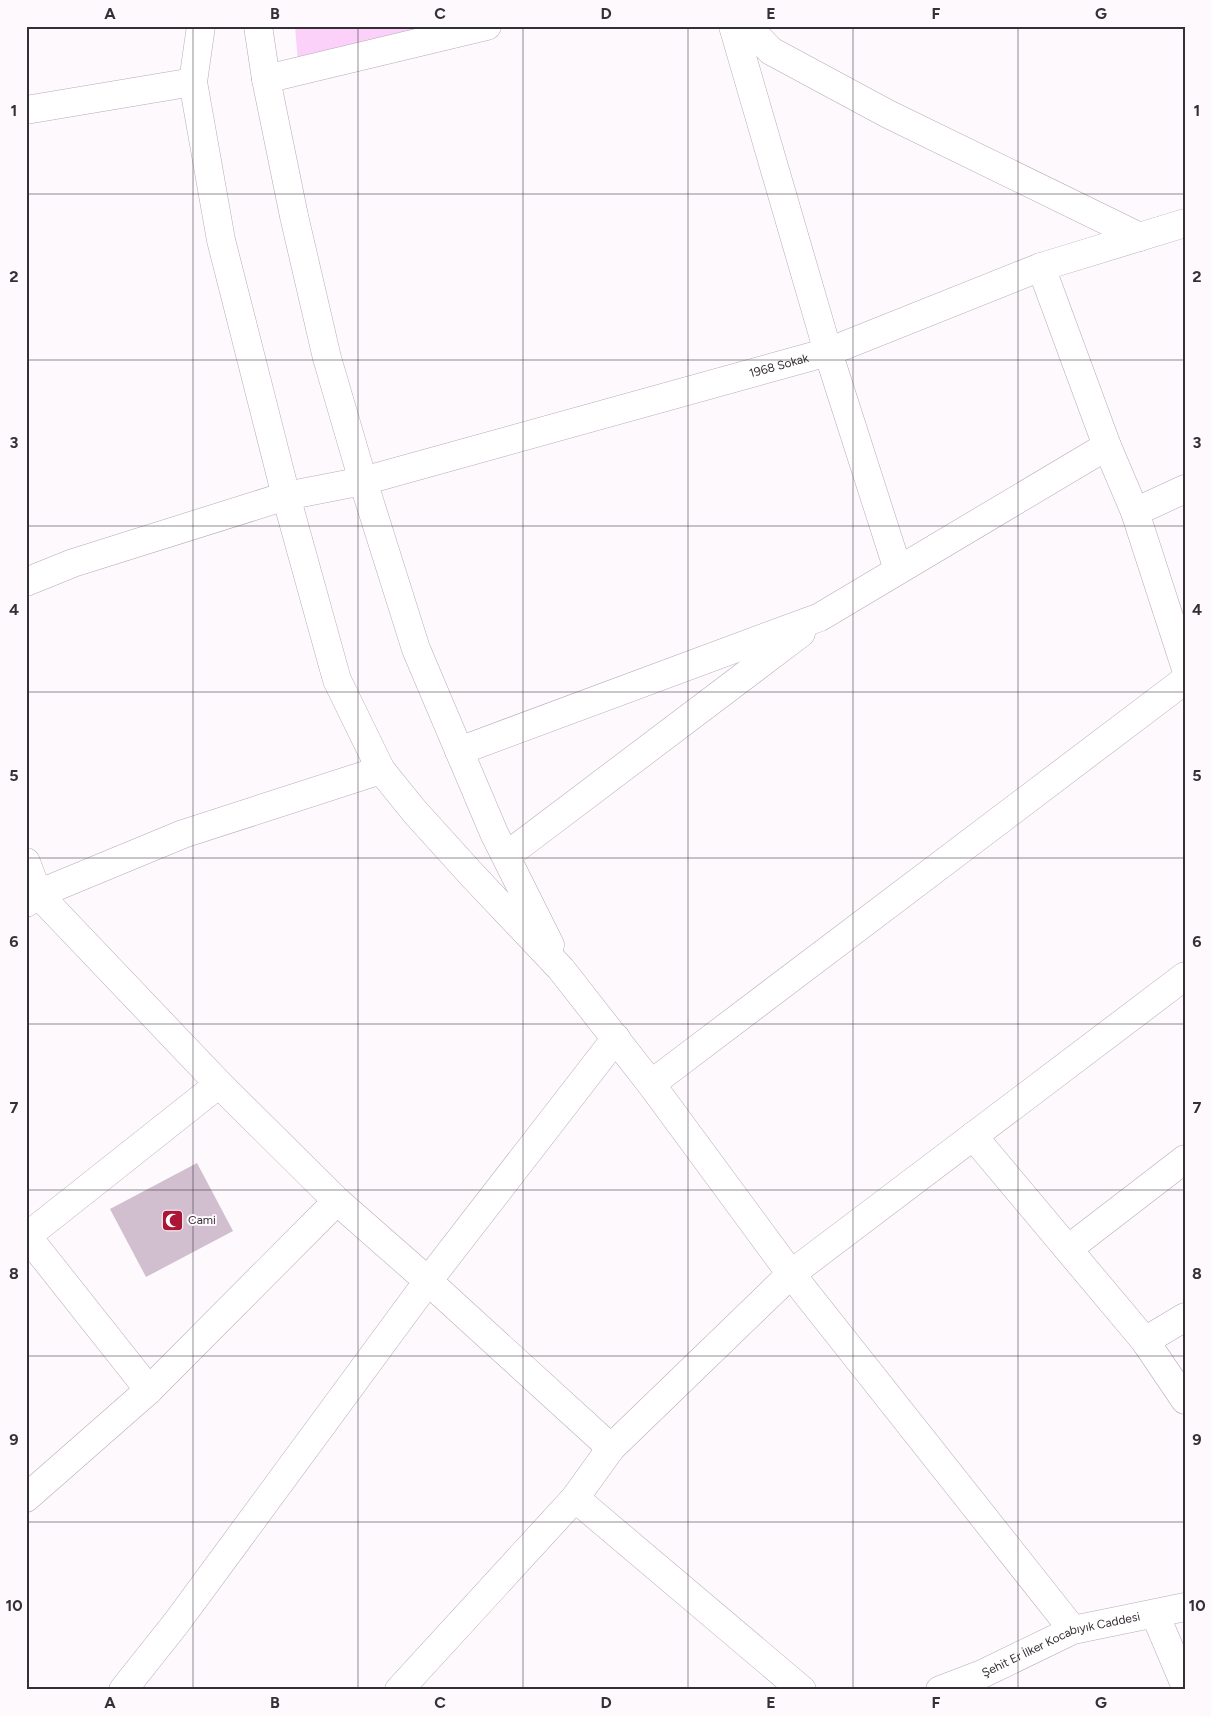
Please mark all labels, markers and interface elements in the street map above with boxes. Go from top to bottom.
text: A [104,4,116,23]
text: B [270,4,280,23]
text: C [434,4,446,23]
text: D [600,4,612,23]
text: E [766,4,776,23]
text: F [932,4,941,23]
text: G [1095,4,1107,23]
text: 1 [11,101,17,120]
text: 1 [1194,101,1200,120]
text: 2 [9,267,19,286]
text: 2 [1192,267,1202,286]
street label: 1968 Sokak [748,351,810,381]
text: 3 [10,433,19,452]
text: 3 [1193,433,1202,452]
text: 4 [9,600,19,619]
text: 4 [1192,600,1202,619]
text: 5 [9,766,19,785]
text: 5 [1192,766,1202,785]
text: 6 [9,932,19,951]
text: 6 [1192,932,1202,951]
text: 7 [10,1098,19,1117]
text: 7 [1193,1098,1202,1117]
mosque icon: Cami [160,1208,184,1232]
place label: Cami [188,1213,216,1227]
text: 8 [9,1264,19,1283]
text: 8 [1192,1264,1202,1283]
text: 9 [9,1430,19,1449]
text: 9 [1192,1430,1202,1449]
text: 10 [5,1596,23,1615]
text: 10 [1188,1596,1206,1615]
street label: Şehit Er İlker Kocabıyık Caddesi [980,1609,1141,1680]
text: A [104,1693,116,1712]
text: B [270,1693,280,1712]
text: C [434,1693,446,1712]
text: D [600,1693,612,1712]
text: E [766,1693,776,1712]
text: F [932,1693,941,1712]
text: G [1095,1693,1107,1712]

